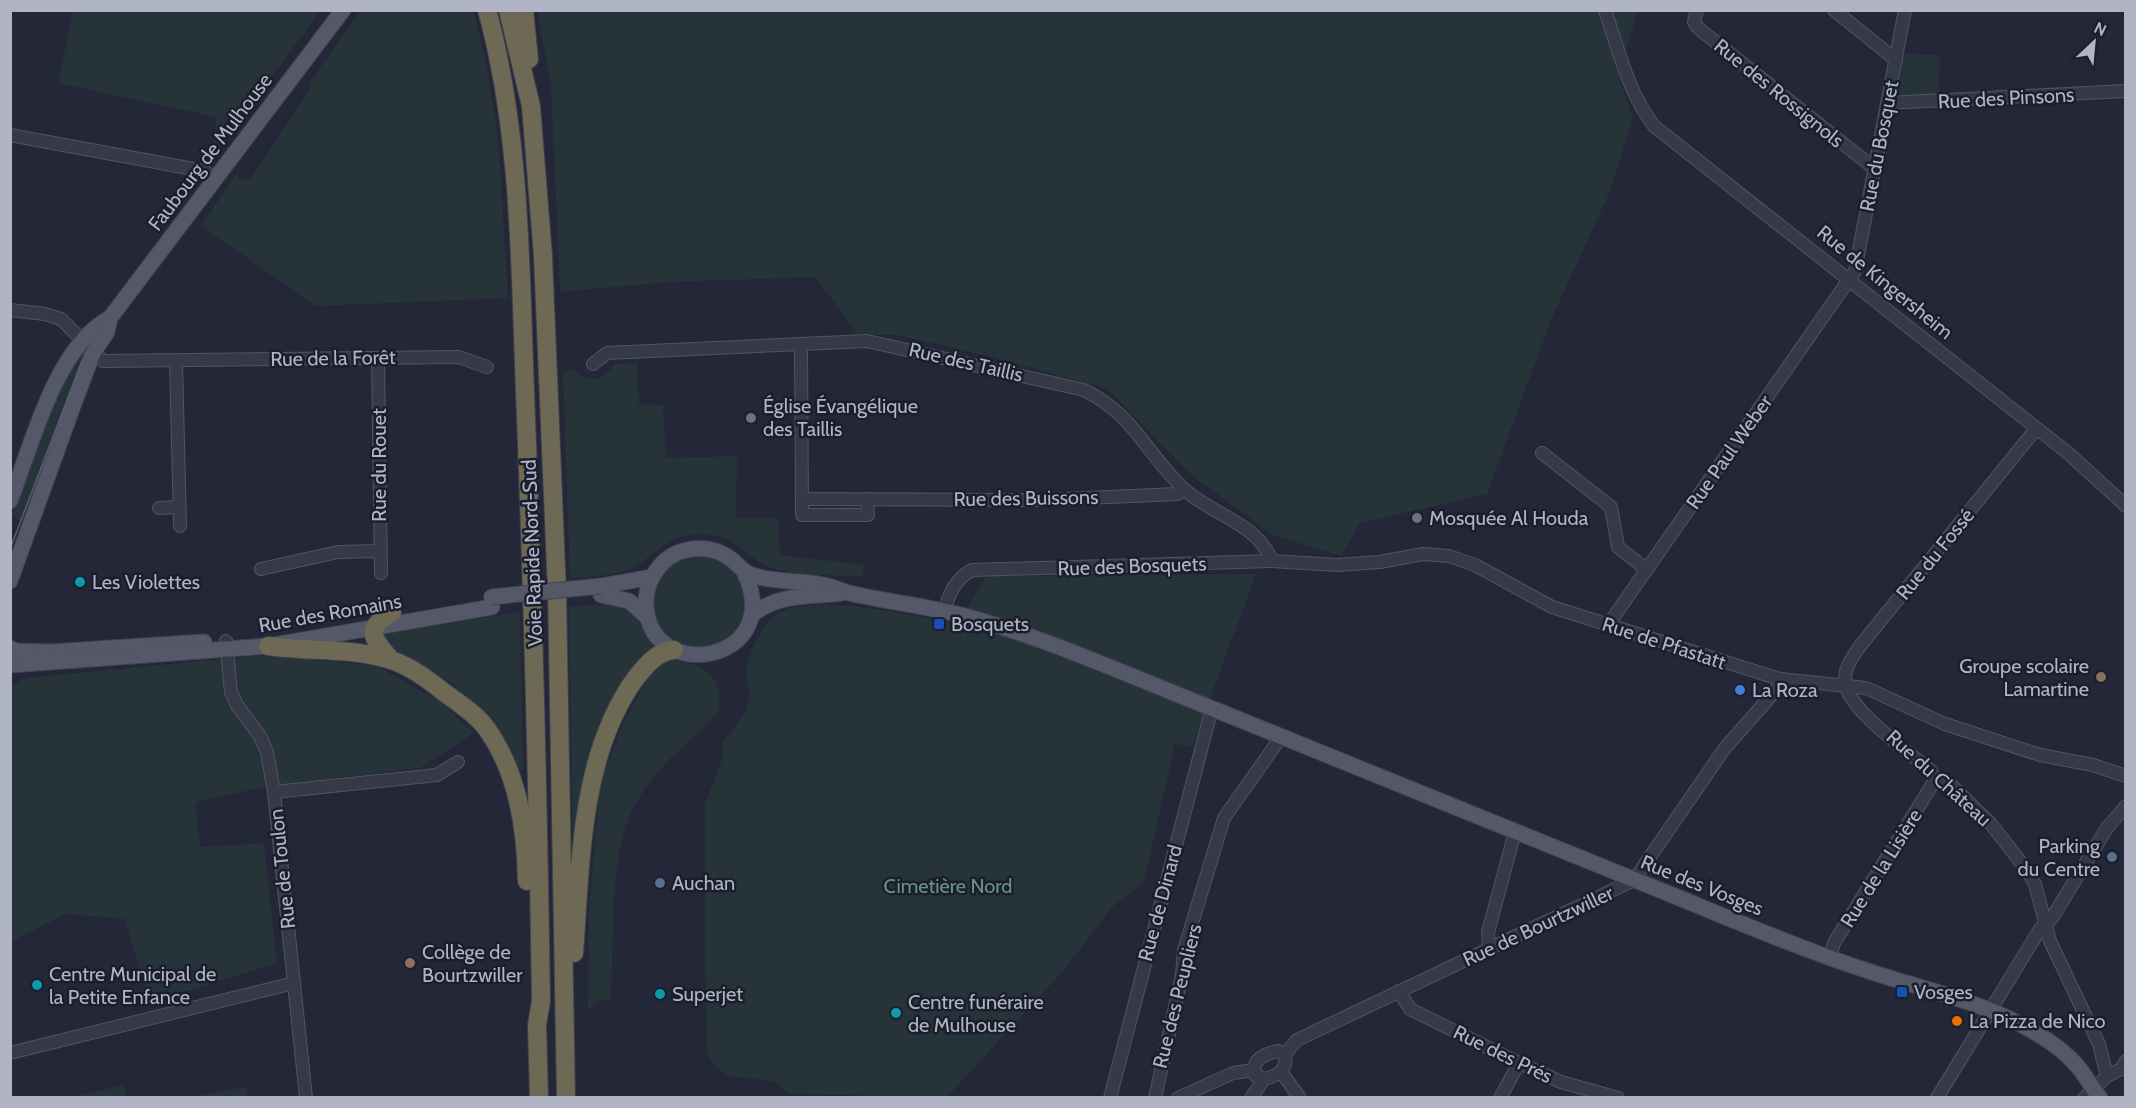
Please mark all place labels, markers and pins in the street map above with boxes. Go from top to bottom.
place label: Église Évangélique des Taillis [763,394,918,441]
marker: Église Évangélique des Taillis [744,411,758,425]
place label: Mosquée Al Houda [1429,506,1589,530]
marker: Mosquée Al Houda [1410,511,1424,525]
place label: Les Violettes [92,570,200,594]
marker: Les Violettes [73,575,87,589]
place label: Bosquets [951,612,1029,636]
marker: Bosquets [932,617,946,631]
place label: Groupe scolaire Lamartine [1959,654,2089,701]
marker: Groupe scolaire Lamartine [2094,670,2108,684]
place label: La Roza [1752,678,1818,702]
marker: La Roza [1733,683,1747,697]
place label: Parking du Centre [2018,834,2101,881]
marker: Parking du Centre [2105,850,2119,864]
place label: Auchan [672,871,735,895]
marker: Auchan [653,876,667,890]
place label: Collège de Bourtzwiller [422,940,523,987]
marker: Collège de Bourtzwiller [403,956,417,970]
place label: Centre Municipal de la Petite Enfance [49,962,216,1009]
marker: Centre Municipal de la Petite Enfance [30,978,44,992]
place label: Vosges [1914,980,1973,1004]
place label: Superjet [672,982,743,1006]
marker: Vosges [1895,985,1909,999]
marker: Superjet [653,987,667,1001]
place label: Centre funéraire de Mulhouse [908,990,1044,1037]
marker: Centre funéraire de Mulhouse [889,1006,903,1020]
place label: La Pizza de Nico [1969,1009,2106,1033]
marker: La Pizza de Nico [1950,1014,1964,1028]

